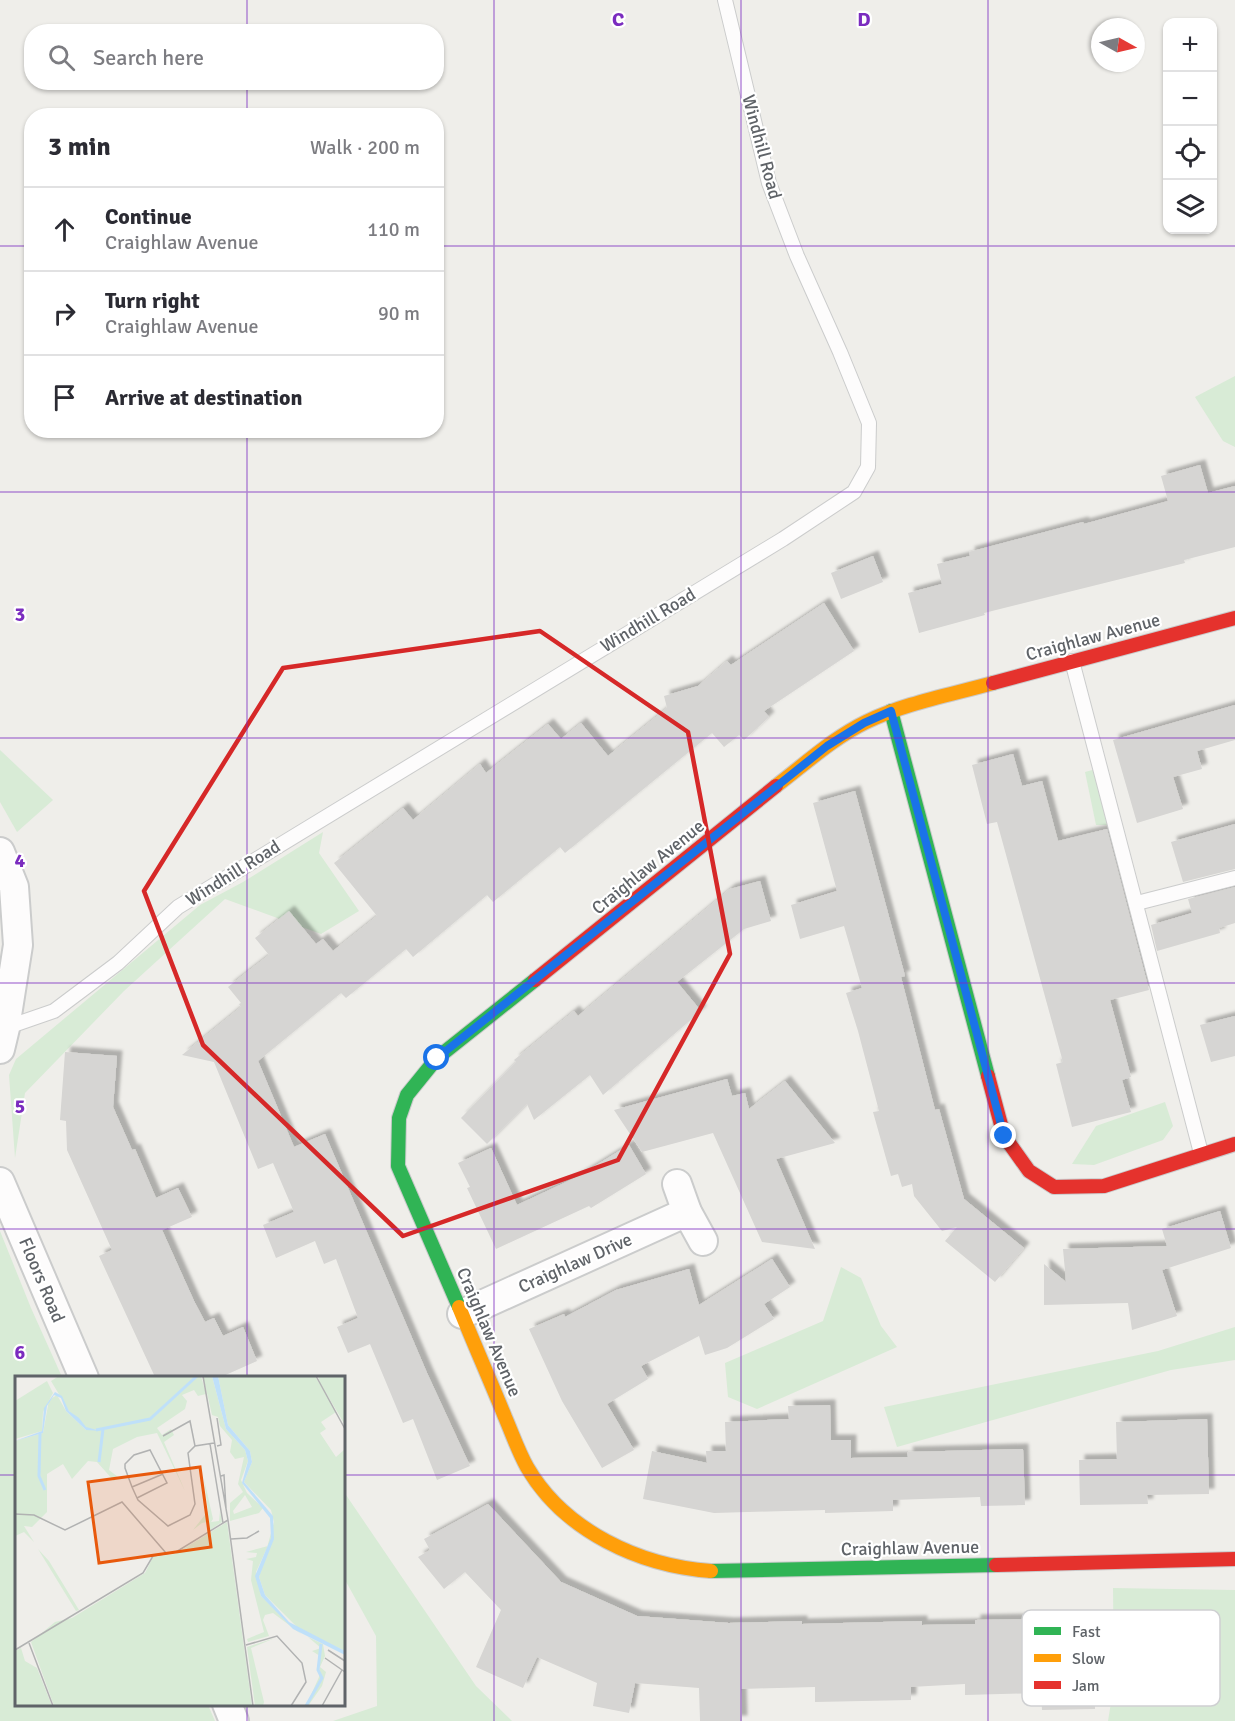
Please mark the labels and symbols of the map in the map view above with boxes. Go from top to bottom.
text: C [612,7,624,32]
text: D [857,7,871,32]
north arrow [1091,18,1145,72]
street label: Windhill Road [738,92,786,202]
street label: Windhill Road [596,583,700,657]
text: 3 [15,602,25,627]
street label: Craighlaw Avenue [1023,608,1163,666]
street label: Craighlaw Avenue [587,815,709,919]
street label: Windhill Road [182,835,284,911]
text: 4 [15,848,26,873]
route start [423,1044,449,1070]
text: 5 [15,1094,25,1119]
route end [990,1122,1016,1148]
street label: Craighlaw Drive [515,1228,635,1298]
street label: Floors Road [14,1234,70,1326]
street label: Craighlaw Avenue [452,1264,526,1400]
text: 6 [15,1340,26,1365]
inset map [15,1376,345,1706]
street label: Craighlaw Avenue [841,1536,979,1560]
legend [1022,1610,1220,1706]
text: Fast [1072,1622,1101,1642]
text: Slow [1072,1649,1106,1669]
text: Jam [1072,1676,1100,1696]

